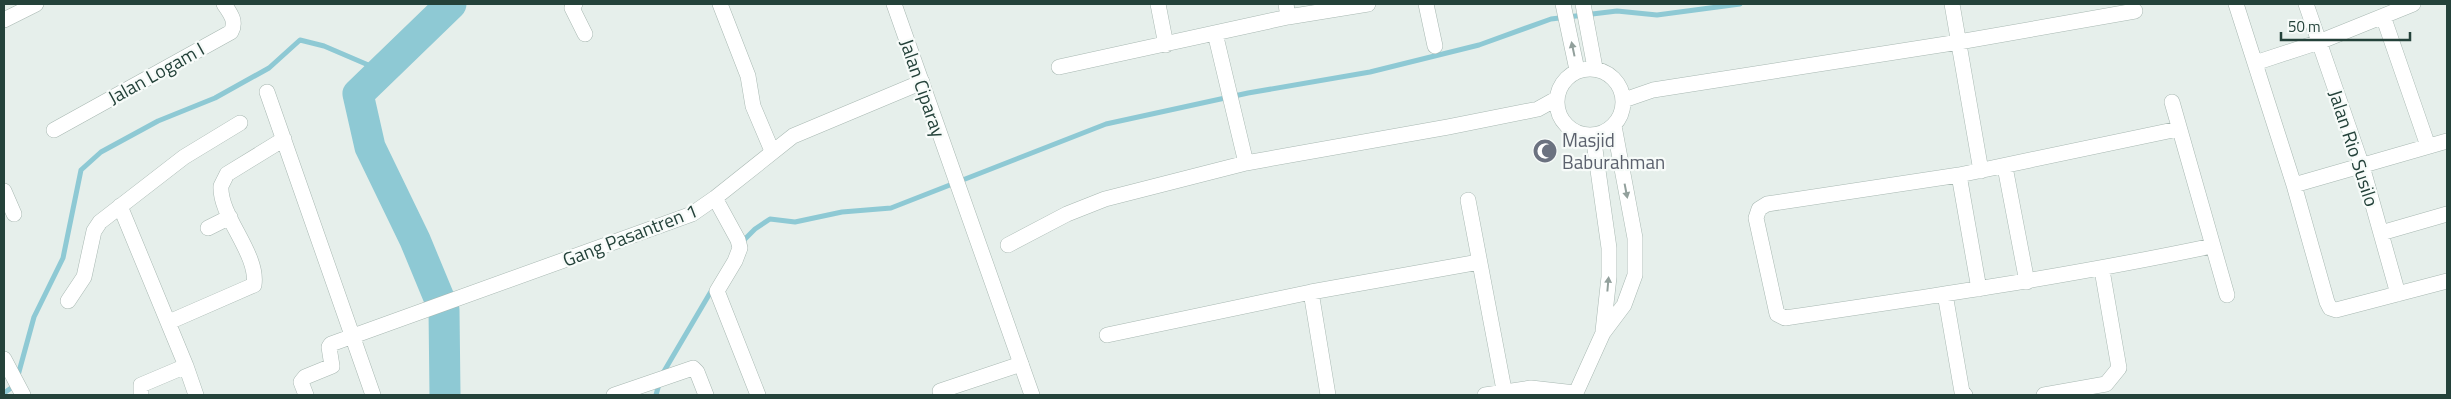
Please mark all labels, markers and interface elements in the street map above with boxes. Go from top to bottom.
scale bar [2281,10,2410,42]
text: 50 m [2288,15,2321,38]
street label: Jalan Logam I [102,34,209,111]
street label: Jalan Ciparay [893,35,954,141]
one-way arrow [1568,41,1576,57]
street label: Jalan Rio Susilo [2322,86,2387,210]
place label: Masjid Baburahman [1562,125,1665,176]
mosque icon: Masjid Baburahman [1532,138,1558,164]
one-way arrow [1622,184,1630,200]
street label: Gang Pasantren 1 [558,196,701,274]
one-way arrow [1604,276,1612,292]

